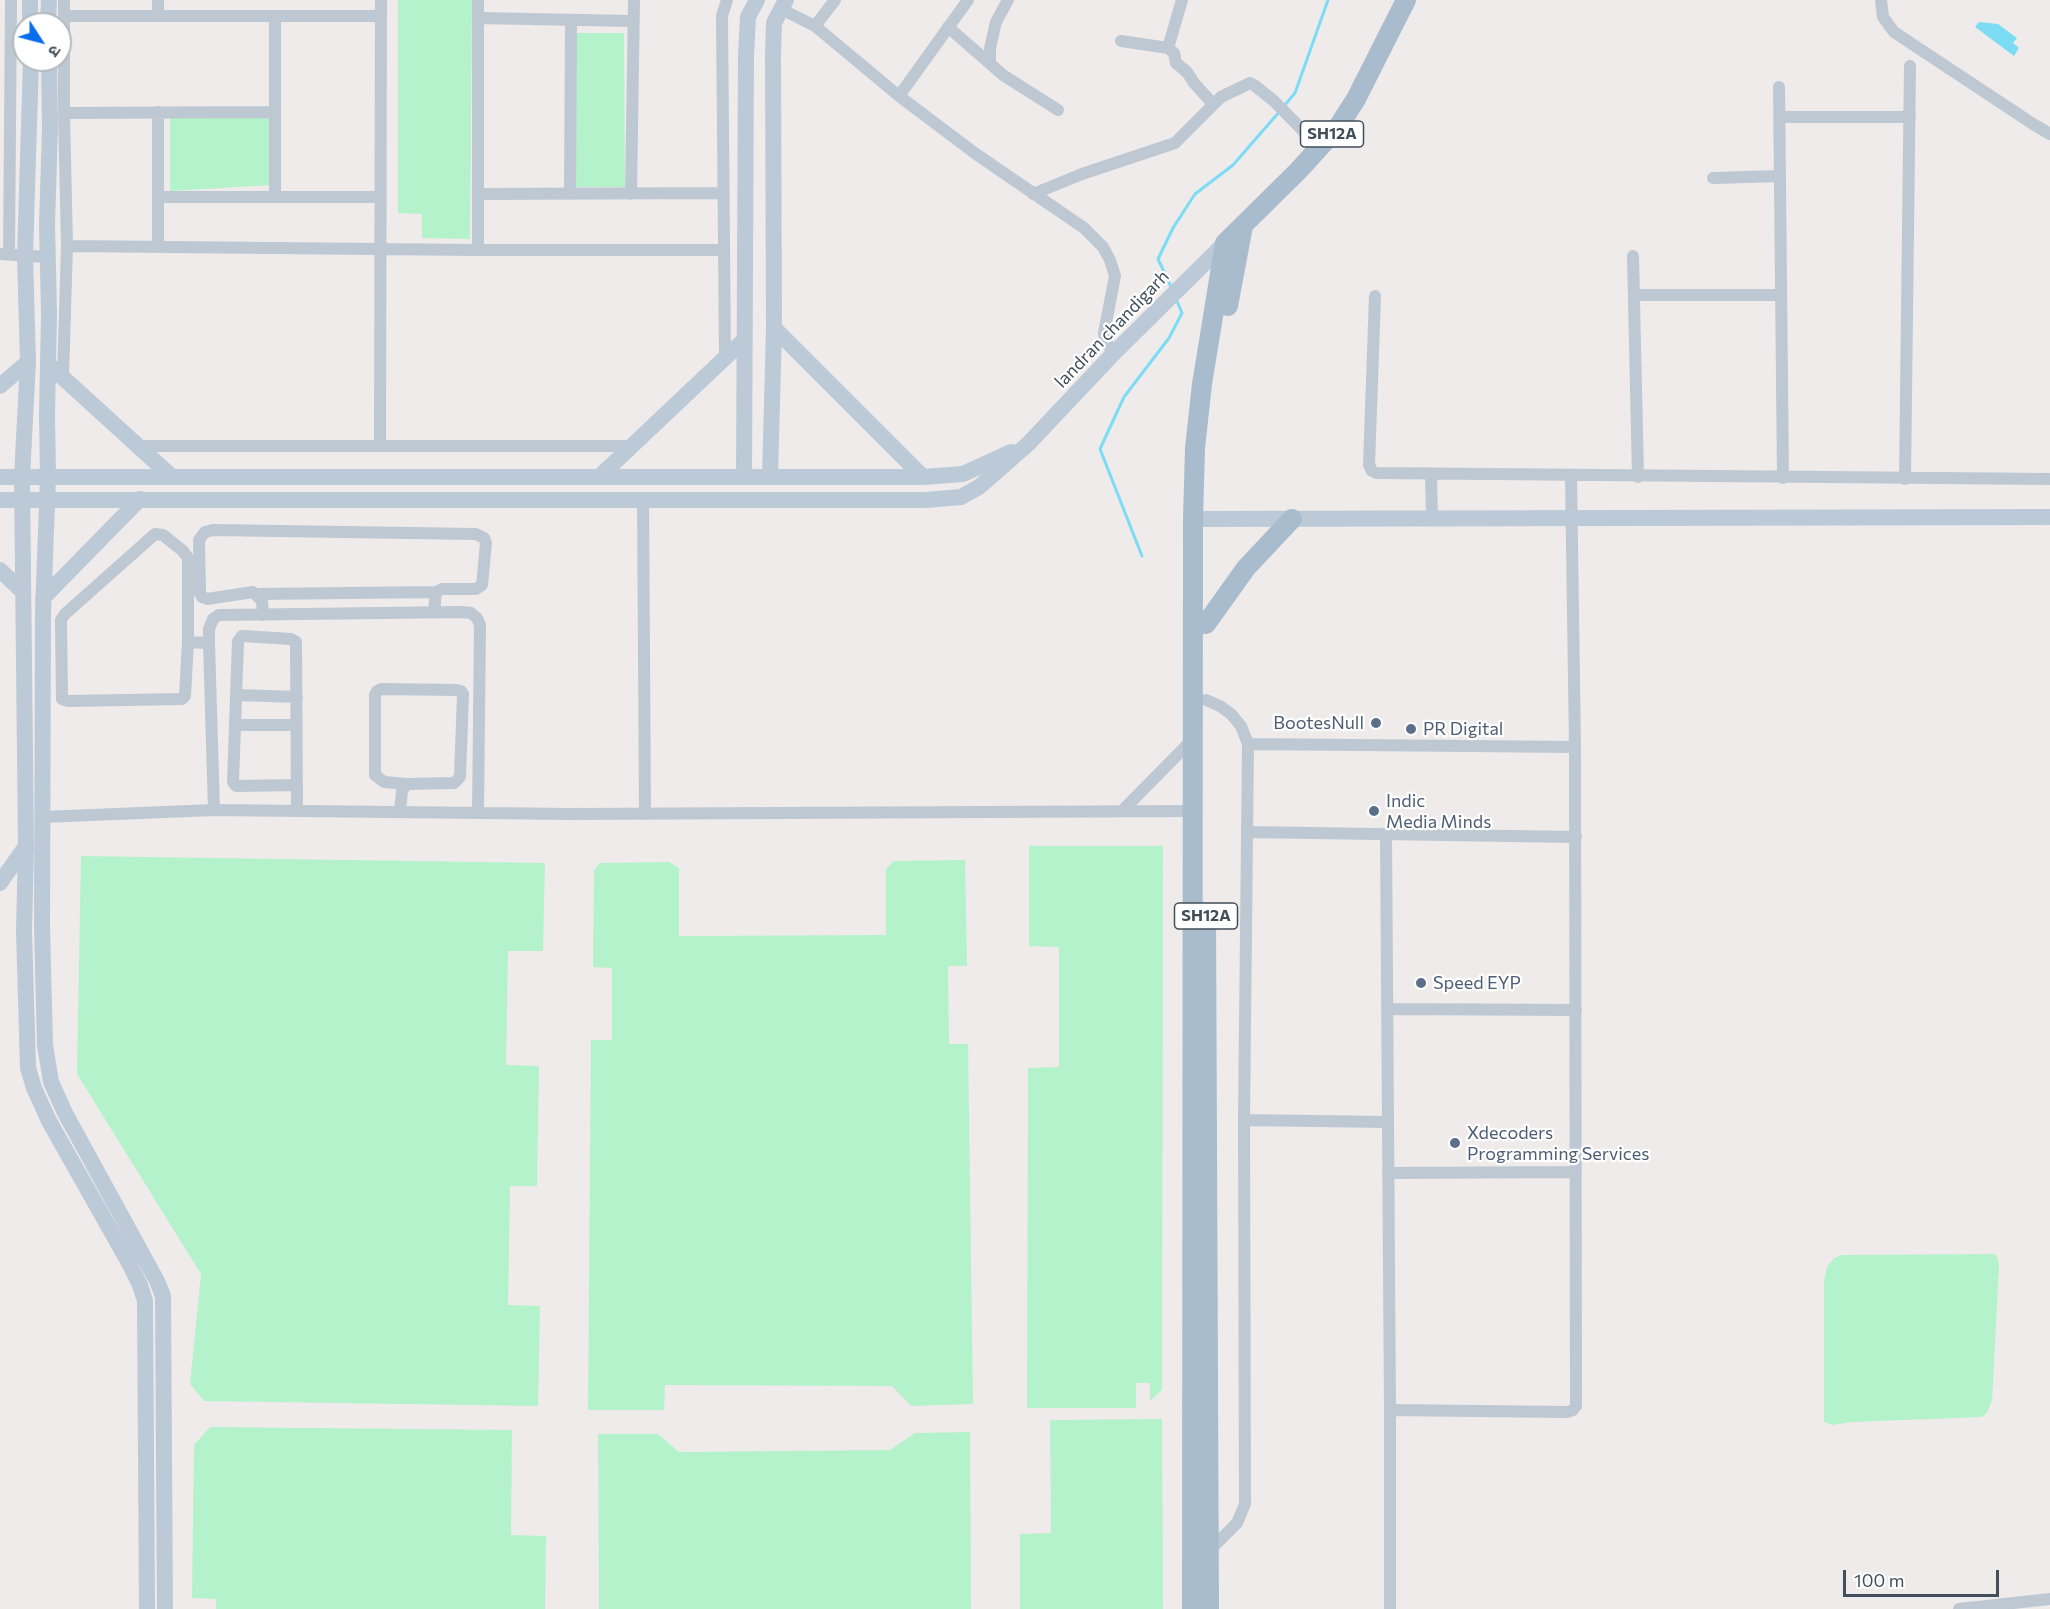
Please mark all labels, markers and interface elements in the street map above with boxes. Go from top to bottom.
north arrow [12,12,72,72]
text: उ [45,42,66,61]
road number: SH12A [1300,121,1364,147]
street label: landran chandigarh [1050,266,1174,392]
place label: BootesNull [1273,712,1364,734]
marker: BootesNull [1369,716,1383,730]
place label: PR Digital [1423,718,1503,740]
marker: PR Digital [1404,722,1418,736]
place label: Indic Media Minds [1386,790,1491,832]
marker: Indic Media Minds [1367,804,1381,818]
road number: SH12A [1174,903,1238,929]
place label: Speed EYP [1433,972,1521,994]
marker: Speed EYP [1414,976,1428,990]
place label: Xdecoders Programming Services [1467,1122,1649,1164]
marker: Xdecoders Programming Services [1448,1136,1462,1150]
scale bar [1846,1558,2002,1596]
text: 100 m [1854,1569,1904,1591]

